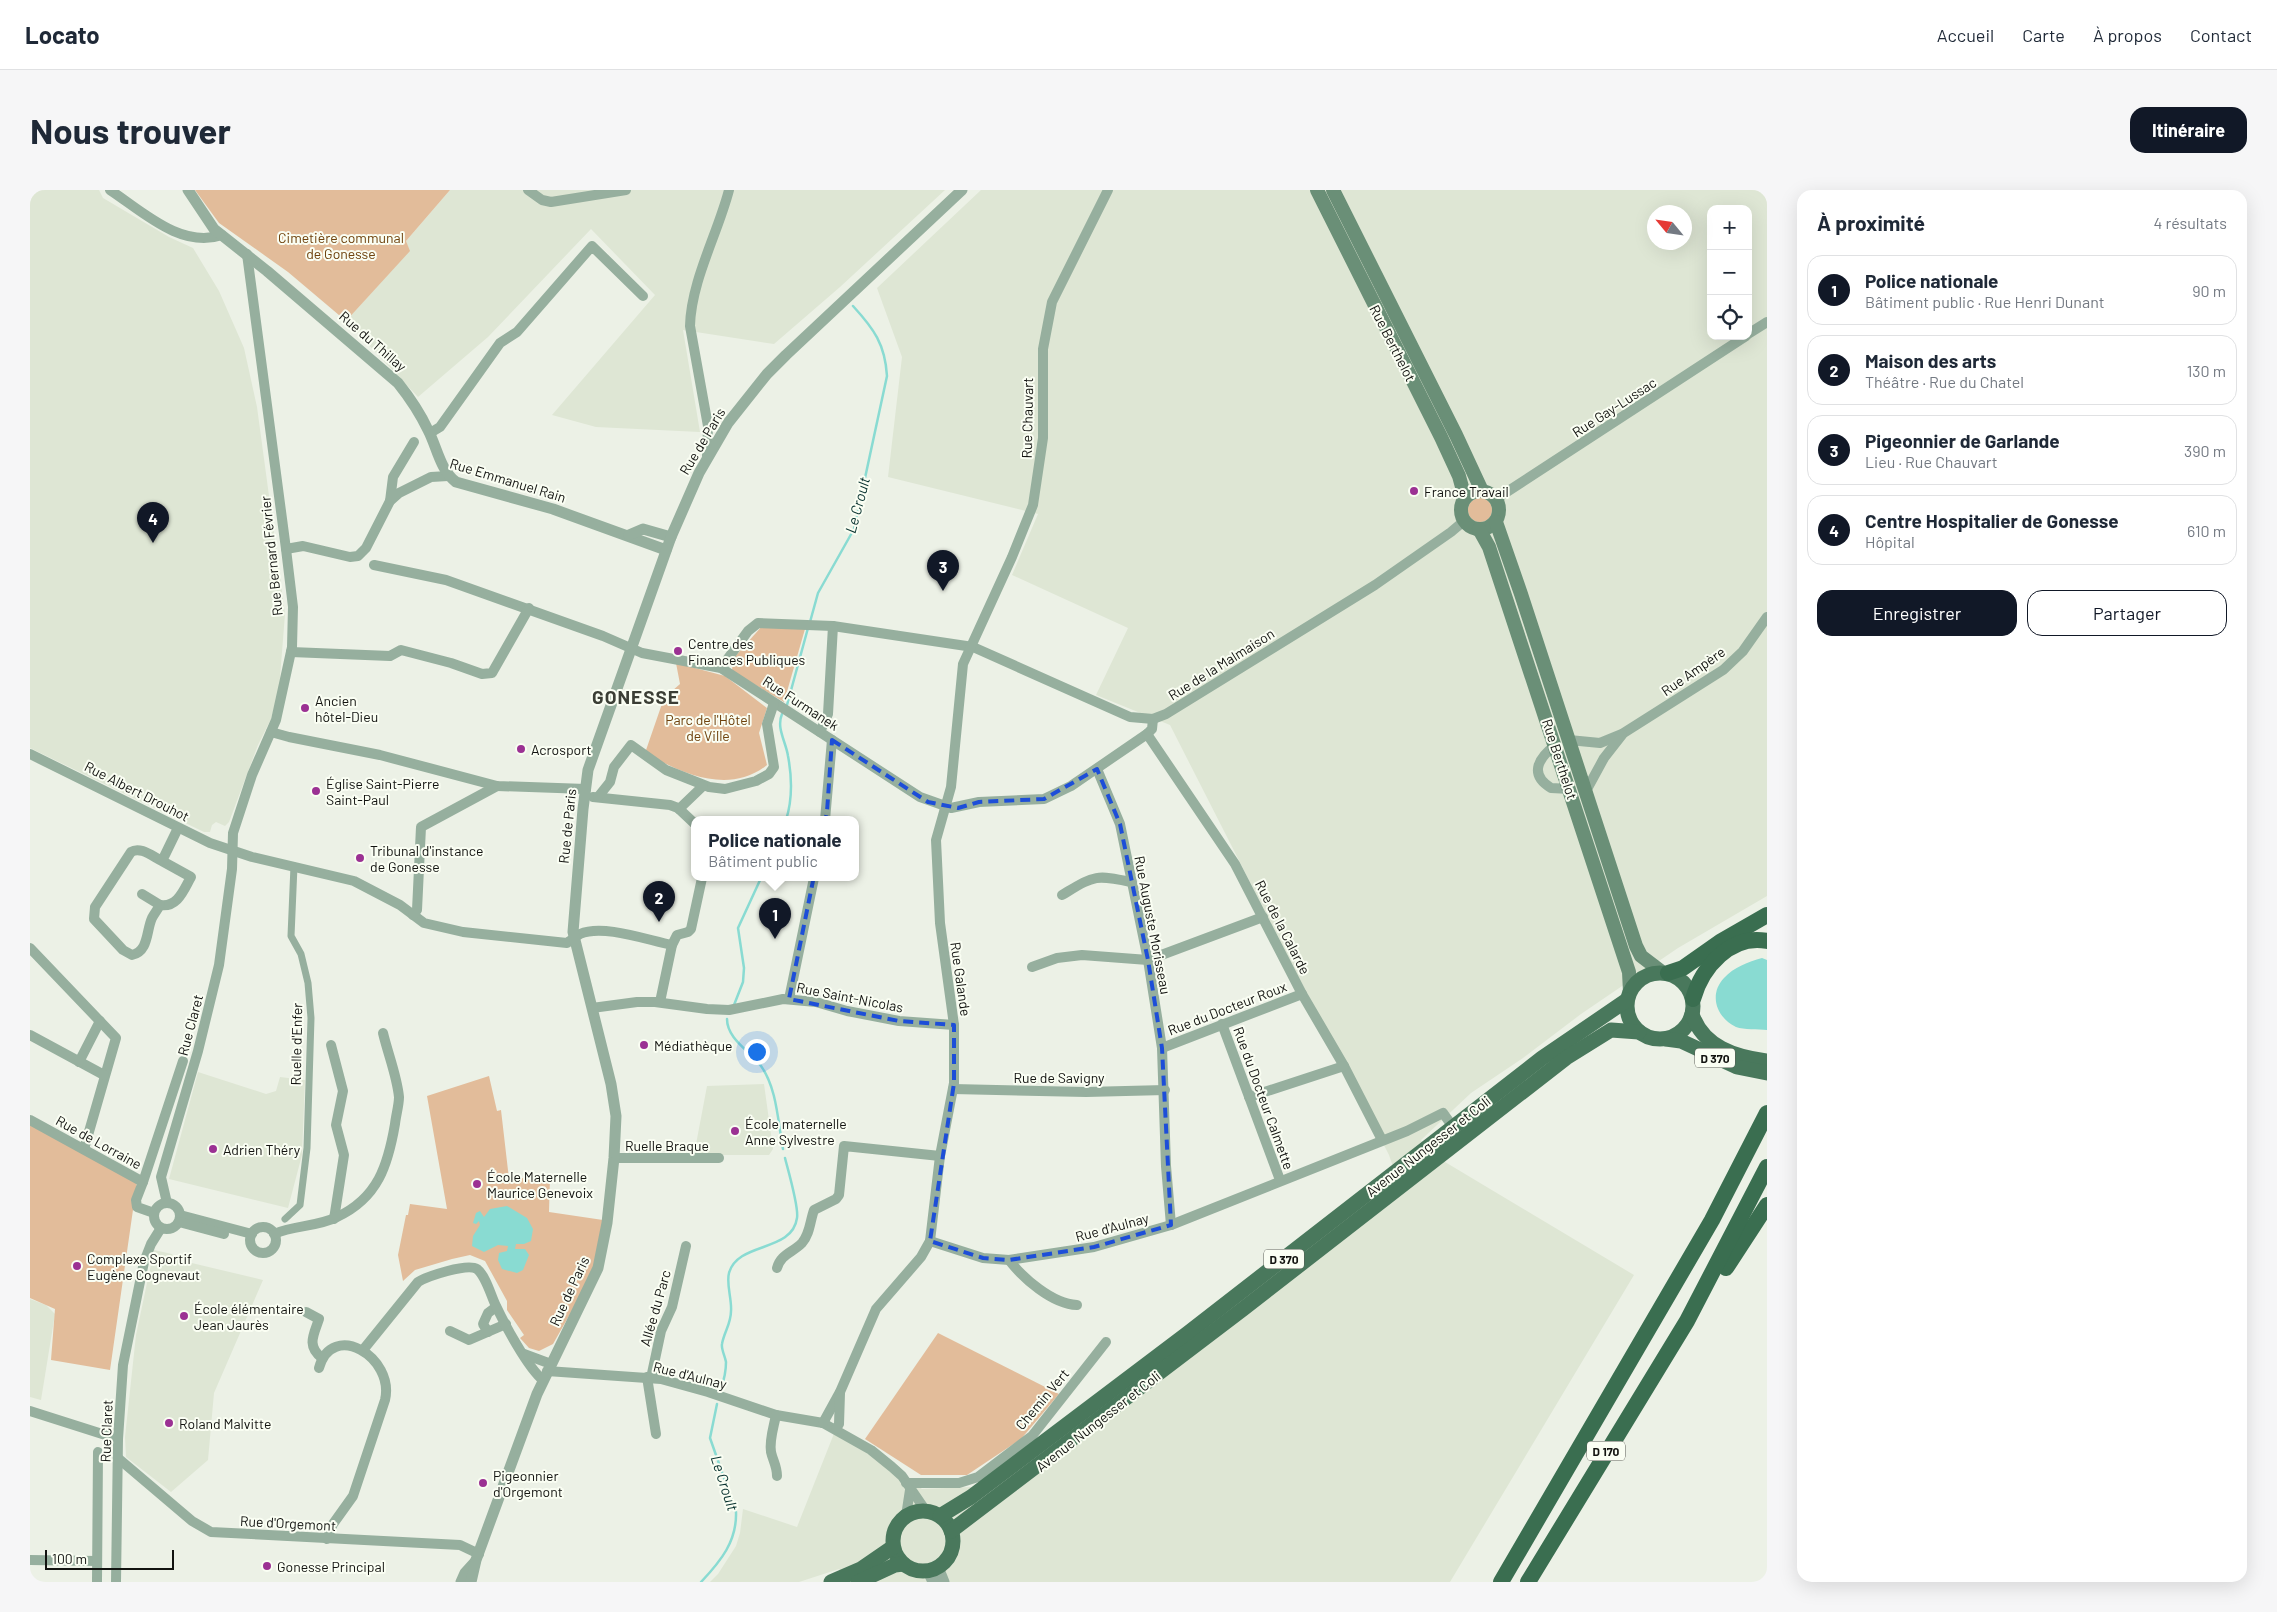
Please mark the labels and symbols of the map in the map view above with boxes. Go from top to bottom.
north arrow [1647,205,1692,250]
park label: Cimetière communal de Gonesse [278,229,404,262]
street label: Rue Berthelot [1366,302,1420,384]
street label: Rue du Thillay [336,307,410,375]
street label: Rue Gay-Lussac [1569,374,1659,440]
street label: Rue Chauvart [1018,377,1036,459]
street label: Rue de Paris [675,404,729,478]
street label: Rue Emmanuel Rain [448,454,568,506]
water label: Le Croult [841,474,873,535]
place label: France Travail [1424,483,1509,500]
marker: France Travail [1408,485,1420,497]
street label: Rue Bernard Février [256,495,286,617]
pin: 4 [137,502,169,543]
pin: 3 [927,550,959,591]
street label: Rue de la Malmaison [1165,624,1277,704]
place label: Centre des Finances Publiques [688,635,806,668]
street label: Rue Ampère [1658,643,1728,699]
marker: Centre des Finances Publiques [672,645,684,657]
street label: Rue Furmanek [760,672,842,734]
district label: GONESSE [592,685,680,708]
place label: Ancien hôtel-Dieu [315,692,378,725]
marker: Ancien hôtel-Dieu [299,702,311,714]
park label: Parc de l'Hôtel de Ville [665,711,751,744]
street label: Rue Berthelot [1539,717,1581,801]
place label: Acrosport [531,741,592,758]
marker: Acrosport [515,743,527,755]
street label: Rue Albert Drouhot [82,757,192,825]
place label: Église Saint-Pierre Saint-Paul [326,775,439,808]
marker: Église Saint-Pierre Saint-Paul [310,785,322,797]
street label: Rue de Paris [555,788,579,864]
place label: Tribunal d'instance de Gonesse [370,842,483,875]
marker: Tribunal d'instance de Gonesse [354,852,366,864]
street label: Rue Auguste Morisseau [1131,854,1175,996]
street label: Rue de la Calarde [1252,877,1314,977]
pin: 2 [643,881,675,922]
pin: 1 [759,898,791,939]
street label: Rue Galande [947,941,975,1017]
street label: Rue du Docteur Roux [1165,977,1289,1039]
street label: Rue Saint-Nicolas [795,978,905,1016]
street label: Rue Claret [174,993,206,1057]
street label: Ruelle d'Enfer [287,1003,305,1085]
street label: Rue du Docteur Calmette [1230,1024,1298,1172]
place label: Médiathèque [654,1037,732,1054]
marker: Médiathèque [638,1039,650,1051]
your location [744,1039,770,1065]
road number: D 370 [1695,1048,1735,1068]
street label: Rue de Savigny [1013,1069,1105,1086]
street label: Avenue Nungesser et Coli [1362,1092,1494,1200]
street label: Rue de Lorraine [53,1111,145,1173]
place label: École maternelle Anne Sylvestre [745,1115,847,1148]
marker: École maternelle Anne Sylvestre [729,1125,741,1137]
street label: Ruelle Braque [625,1137,709,1154]
place label: Adrien Théry [223,1141,301,1158]
marker: Adrien Théry [207,1143,219,1155]
place label: École Maternelle Maurice Genevoix [487,1168,593,1201]
marker: École Maternelle Maurice Genevoix [471,1178,483,1190]
street label: Rue d'Aulnay [1073,1209,1151,1245]
place label: Complexe Sportif Eugène Cognevaut [87,1250,200,1283]
road number: D 370 [1264,1250,1304,1268]
street label: Rue de Paris [545,1253,593,1329]
marker: Complexe Sportif Eugène Cognevaut [71,1260,83,1272]
street label: Allée du Parc [636,1268,674,1348]
place label: École élémentaire Jean Jaurès [194,1300,304,1333]
marker: École élémentaire Jean Jaurès [178,1310,190,1322]
street label: Rue d'Aulnay [651,1358,729,1392]
street label: Chemin Vert [1012,1365,1072,1433]
street label: Avenue Nungesser et Coli [1032,1367,1164,1475]
street label: Rue Claret [96,1399,116,1463]
place label: Roland Malvitte [179,1415,271,1432]
marker: Roland Malvitte [163,1417,175,1429]
road number: D 170 [1587,1442,1625,1460]
water label: Le Croult [708,1453,743,1514]
place label: Pigeonnier d'Orgemont [493,1467,563,1500]
marker: Pigeonnier d'Orgemont [477,1477,489,1489]
street label: Rue d'Orgemont [240,1512,336,1534]
scale bar [45,1547,174,1570]
place label: Gonesse Principal [277,1558,385,1575]
marker: Gonesse Principal [261,1560,273,1572]

